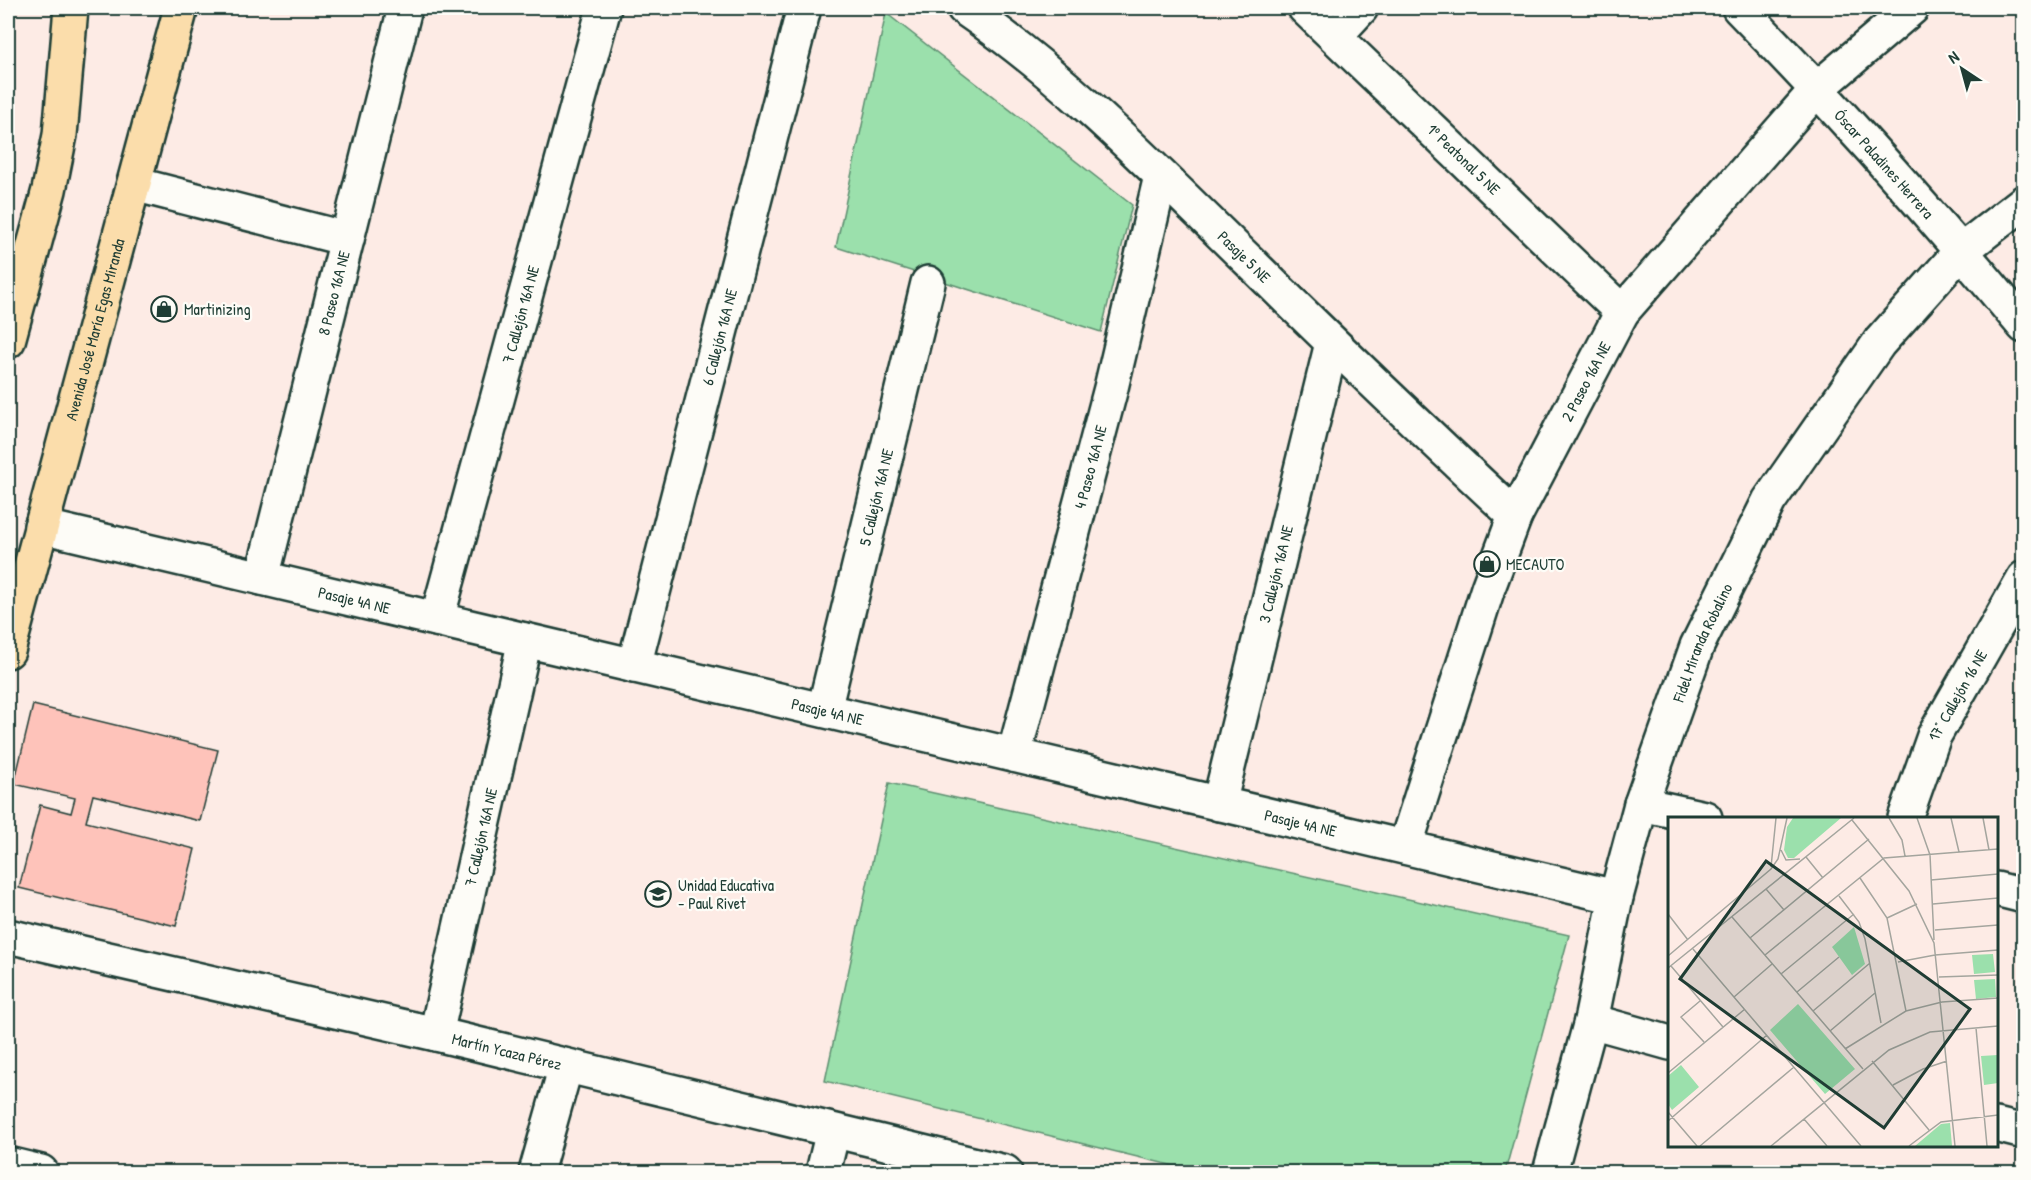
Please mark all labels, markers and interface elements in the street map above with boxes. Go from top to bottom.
north arrow [1932,39,1992,99]
text: N [1943,45,1963,68]
street label: Óscar Paladines Herrera [1829,104,1939,223]
street label: 1º Peatonal 5 NE [1423,118,1505,200]
street label: Pasaje 5 NE [1213,225,1276,287]
street label: Avenida José María Egas Miranda [60,236,129,423]
street label: 8 Paseo 16A NE [312,248,355,338]
street label: 7 Callejón 16A NE [496,263,544,366]
street label: 6 Callejón 16A NE [696,286,742,387]
shop icon: Martinizing [149,294,179,324]
place label: Martinizing [184,298,251,320]
street label: 2 Paseo 16A NE [1556,338,1616,425]
street label: 4 Paseo 16A NE [1069,423,1112,511]
street label: 5 Callejón 16A NE [853,446,898,548]
street label: 3 Callejón 16A NE [1253,523,1298,625]
shop icon: MECAUTO [1472,549,1502,579]
place label: MECAUTO [1506,553,1564,575]
street label: Fidel Miranda Robalino [1667,579,1738,706]
street label: Pasaje 4A NE [316,581,393,619]
street label: 17° Callejón 16 NE [1922,645,1992,743]
street label: Pasaje 4A NE [789,692,866,730]
street label: 7 Callejón 16A NE [459,786,502,888]
street label: Pasaje 4A NE [1262,804,1339,842]
inset map [1668,817,1998,1147]
place label: Unidad Educativa - Paul Rivet [678,874,774,914]
school or university icon: Unidad Educativa - Paul Rivet [643,879,673,909]
street label: Martín Ycaza Pérez [450,1027,564,1075]

